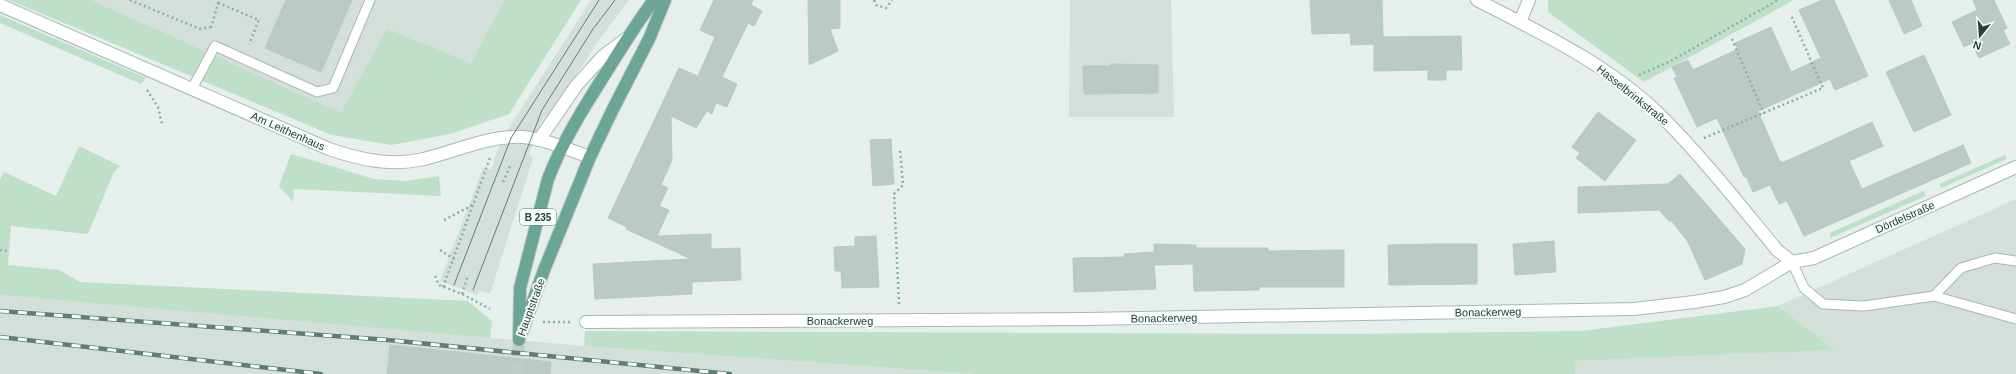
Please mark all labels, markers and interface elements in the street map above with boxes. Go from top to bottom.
north arrow [1960,16,2000,56]
text: N [1971,39,1983,52]
street label: Hasselbrinkstraße [1595,62,1671,128]
street label: Am Leithenhaus [249,109,327,153]
street label: Dördelstraße [1874,199,1936,235]
road number: B 235 [520,209,556,225]
street label: Hauptstraße [515,277,547,337]
street label: Bonackerweg [1455,305,1521,319]
street label: Bonackerweg [1131,311,1197,325]
street label: Bonackerweg [807,315,873,327]

